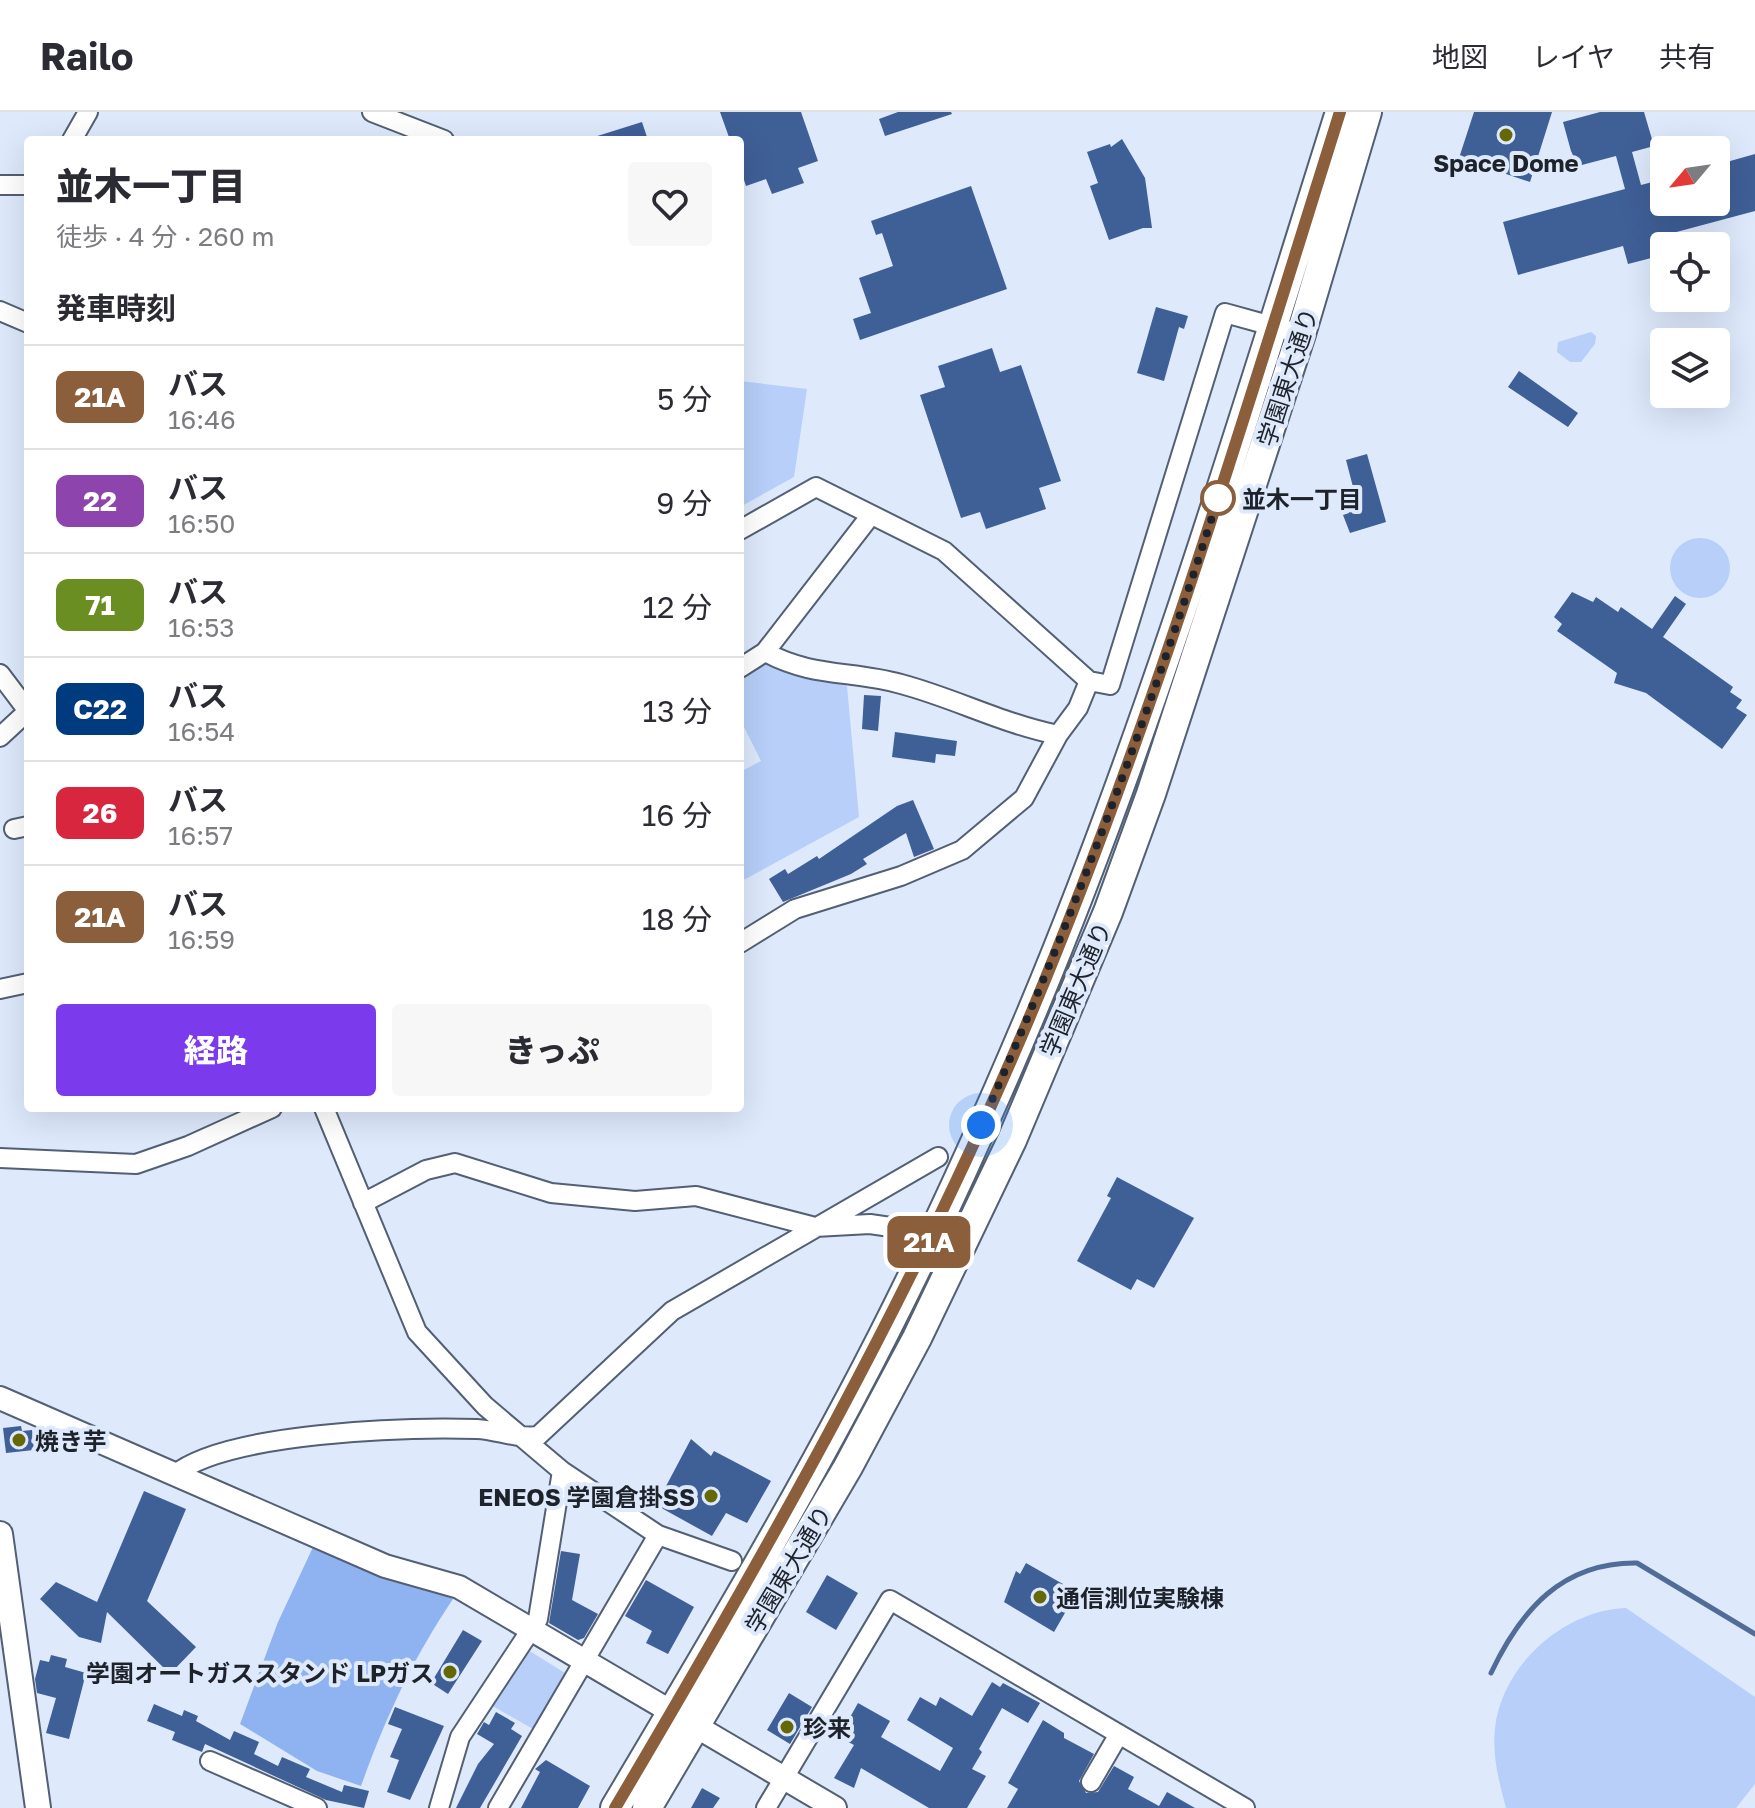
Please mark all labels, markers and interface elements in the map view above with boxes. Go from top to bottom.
text: Railo [40,33,134,78]
text: 地図 [1432,40,1488,73]
text: レイヤ [1532,40,1615,73]
text: 共有 [1659,40,1715,73]
marker: Space Dome [1497,126,1515,144]
north arrow [1650,136,1730,216]
map controls [1650,136,1730,408]
place label: Space Dome [1433,148,1579,177]
button: heart [628,162,712,246]
text: 並木一丁目 [56,163,246,208]
text: 徒歩 · 4 分 · 260 m [56,221,274,252]
button: locate [1650,232,1730,312]
text: 発車時刻 [56,290,176,326]
street label: 学園東大通り [1251,304,1323,450]
button: layers [1650,328,1730,408]
text: バス [168,366,228,402]
text: 21A [74,380,126,413]
text: 5 分 [657,381,712,417]
text: 16:46 [168,404,236,435]
text: バス [168,470,228,506]
marker: 並木一丁目 [1201,481,1235,515]
text: 22 [83,484,117,517]
place label: 並木一丁目 [1242,484,1362,513]
text: 9 分 [656,485,712,521]
text: 16:50 [168,508,235,539]
text: バス [168,574,228,610]
text: 71 [85,588,115,621]
text: 12 分 [643,589,712,625]
text: 16:53 [168,612,234,643]
text: バス [168,678,228,714]
text: C22 [73,692,127,725]
text: 13 分 [642,693,712,729]
text: 16:54 [168,716,235,747]
text: バス [168,782,228,818]
text: 26 [83,796,117,829]
text: 16 分 [642,797,712,833]
text: 16:57 [168,820,233,851]
text: バス [168,886,228,922]
text: 21A [74,900,126,933]
text: 18 分 [642,901,712,937]
street label: 学園東大通り [1034,917,1116,1061]
text: 16:59 [168,924,235,955]
button: 経路 [56,1004,376,1096]
button: きっぷ [392,1004,712,1096]
your location [961,1105,1001,1145]
line badge: 21A [883,1216,975,1268]
text: 21A [903,1225,955,1258]
place label: 焼き芋 [35,1426,107,1455]
marker: 焼き芋 [10,1431,28,1449]
place label: ENEOS 学園倉掛SS [478,1482,695,1511]
marker: ENEOS 学園倉掛SS [702,1487,720,1505]
street label: 学園東大通り [738,1500,838,1638]
place label: 通信測位実験棟 [1056,1583,1224,1612]
marker: 通信測位実験棟 [1031,1588,1049,1606]
place label: 学園オートガススタンド LPガス [86,1658,434,1687]
marker: 学園オートガススタンド LPガス [441,1663,459,1681]
place label: 珍来 [803,1713,851,1742]
marker: 珍来 [778,1718,796,1736]

